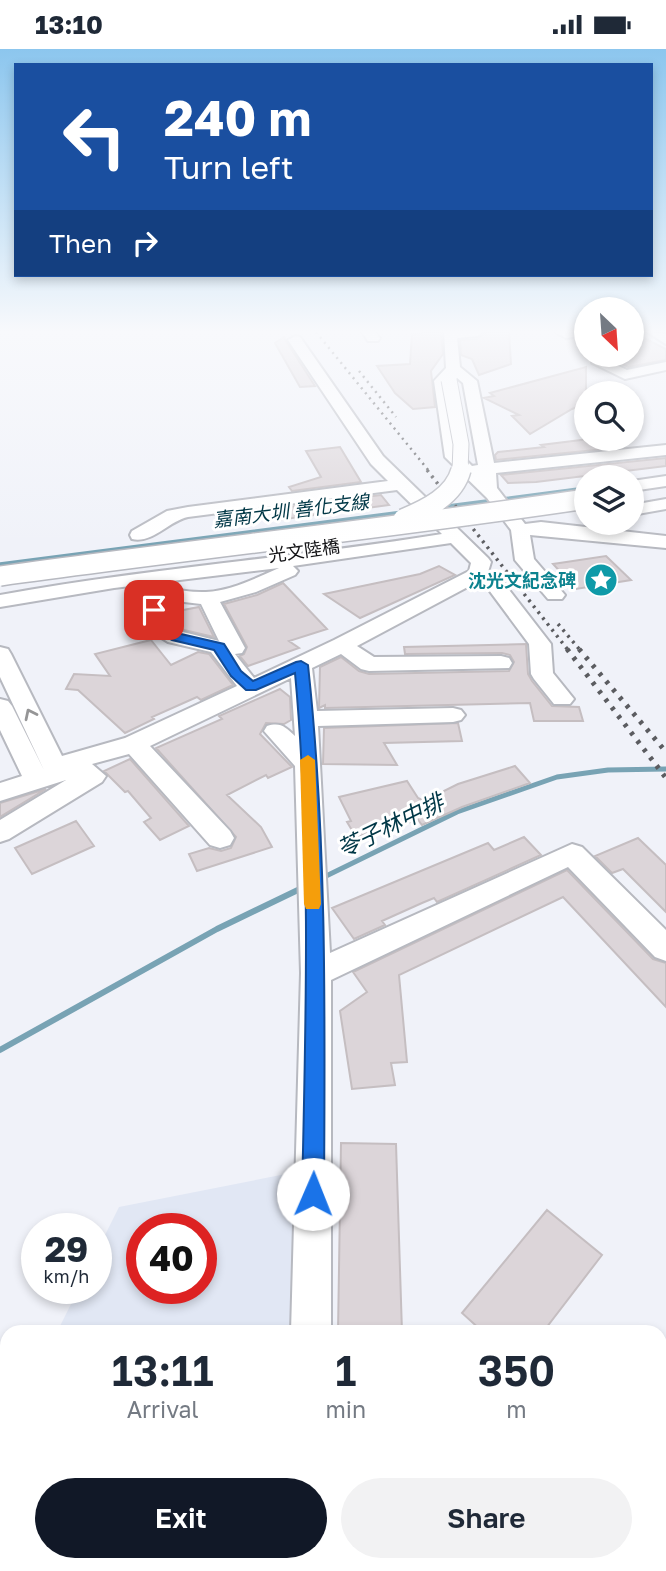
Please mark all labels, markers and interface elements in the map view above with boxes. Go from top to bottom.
text: 13:10 [35,9,103,40]
text: 240 m [164,88,312,147]
icon: left [49,91,140,182]
text: Turn left [164,148,293,186]
icon: right [126,224,164,262]
text: Then [49,228,112,259]
north arrow [574,297,644,367]
map controls [574,297,644,535]
button: search [574,381,644,451]
button: layers [574,465,644,535]
water label: 嘉南大圳 善化支線 [212,489,372,531]
street label: 光文陸橋 [267,534,341,566]
place icon: 沈光文紀念碑 [582,561,620,599]
place label: 沈光文紀念碑 [468,569,576,591]
pin [124,580,184,640]
icon: arrive [135,591,173,629]
one-way arrow [24,709,38,721]
water label: 苓子林中排 [332,786,451,863]
position arrow [276,1157,350,1231]
speed limit sign: 40 [126,1213,217,1304]
text: 29 [45,1228,88,1270]
text: km/h [44,1265,89,1287]
text: 13:11 [112,1345,214,1395]
text: 1 [335,1345,356,1395]
text: 350 [478,1345,555,1395]
text: Arrival [127,1395,199,1423]
text: min [325,1395,366,1423]
text: m [506,1395,527,1423]
button: Exit [35,1478,327,1558]
button: Share [341,1478,632,1558]

